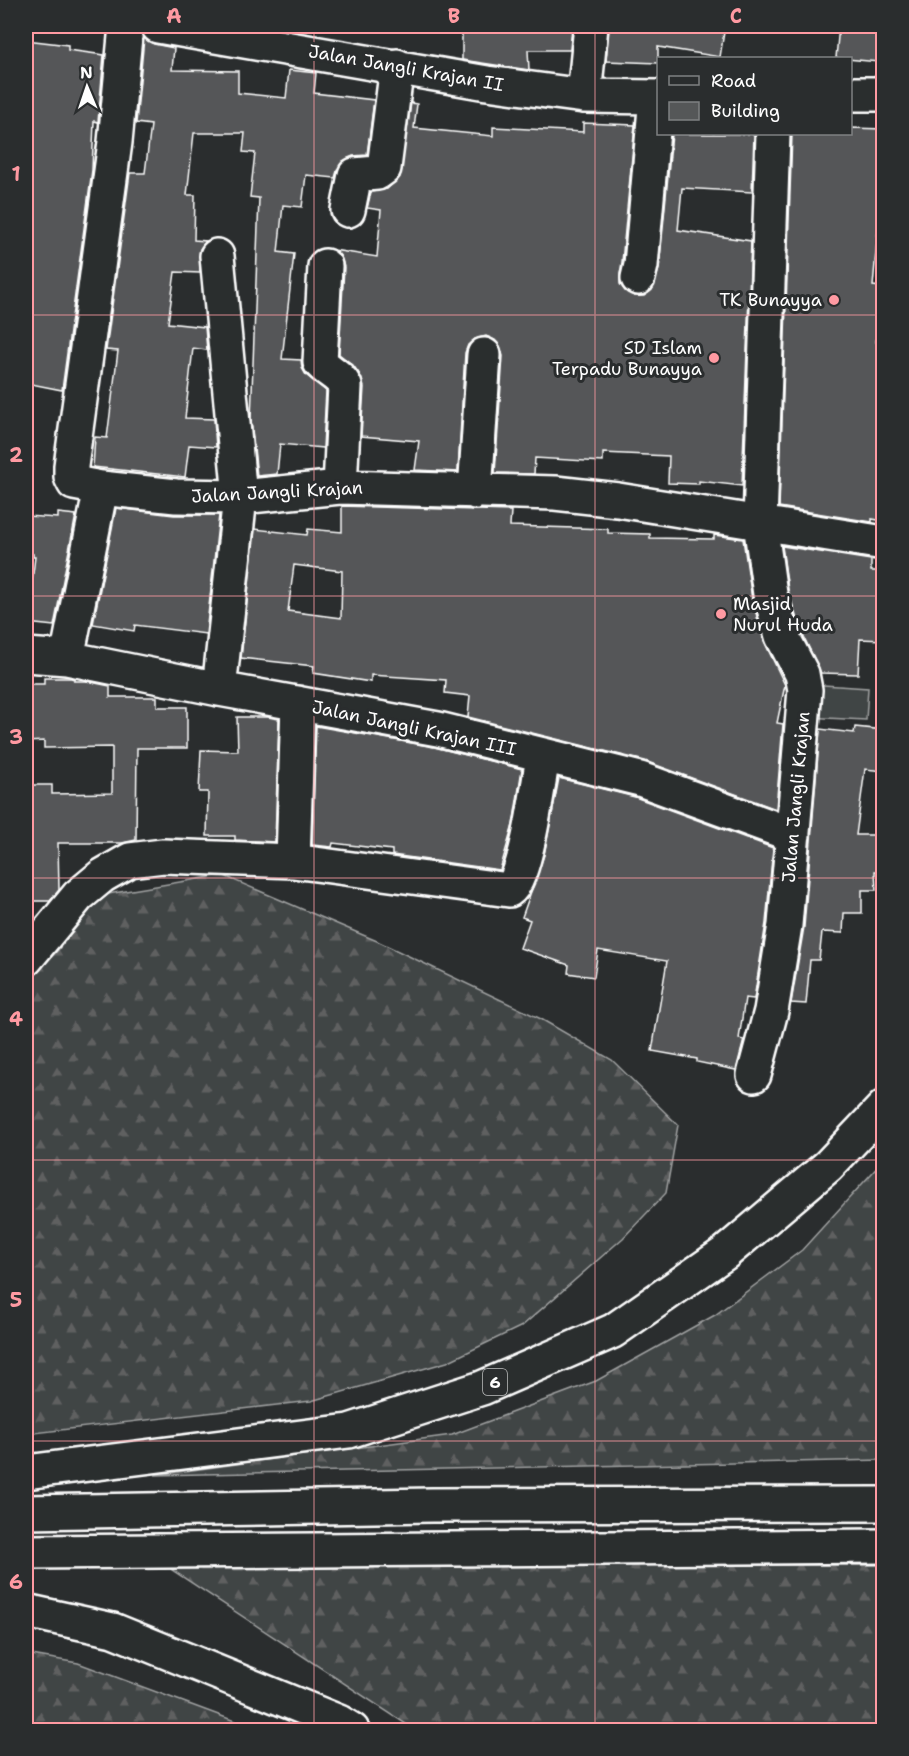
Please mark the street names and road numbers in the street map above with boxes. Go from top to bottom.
street label: Jalan Jangli Krajan II [306,39,506,97]
street label: Jalan Jangli Krajan [191,476,363,508]
street label: Jalan Jangli Krajan III [310,695,518,761]
street label: Jalan Jangli Krajan [777,710,815,884]
road number: 6 [483,1369,507,1395]

